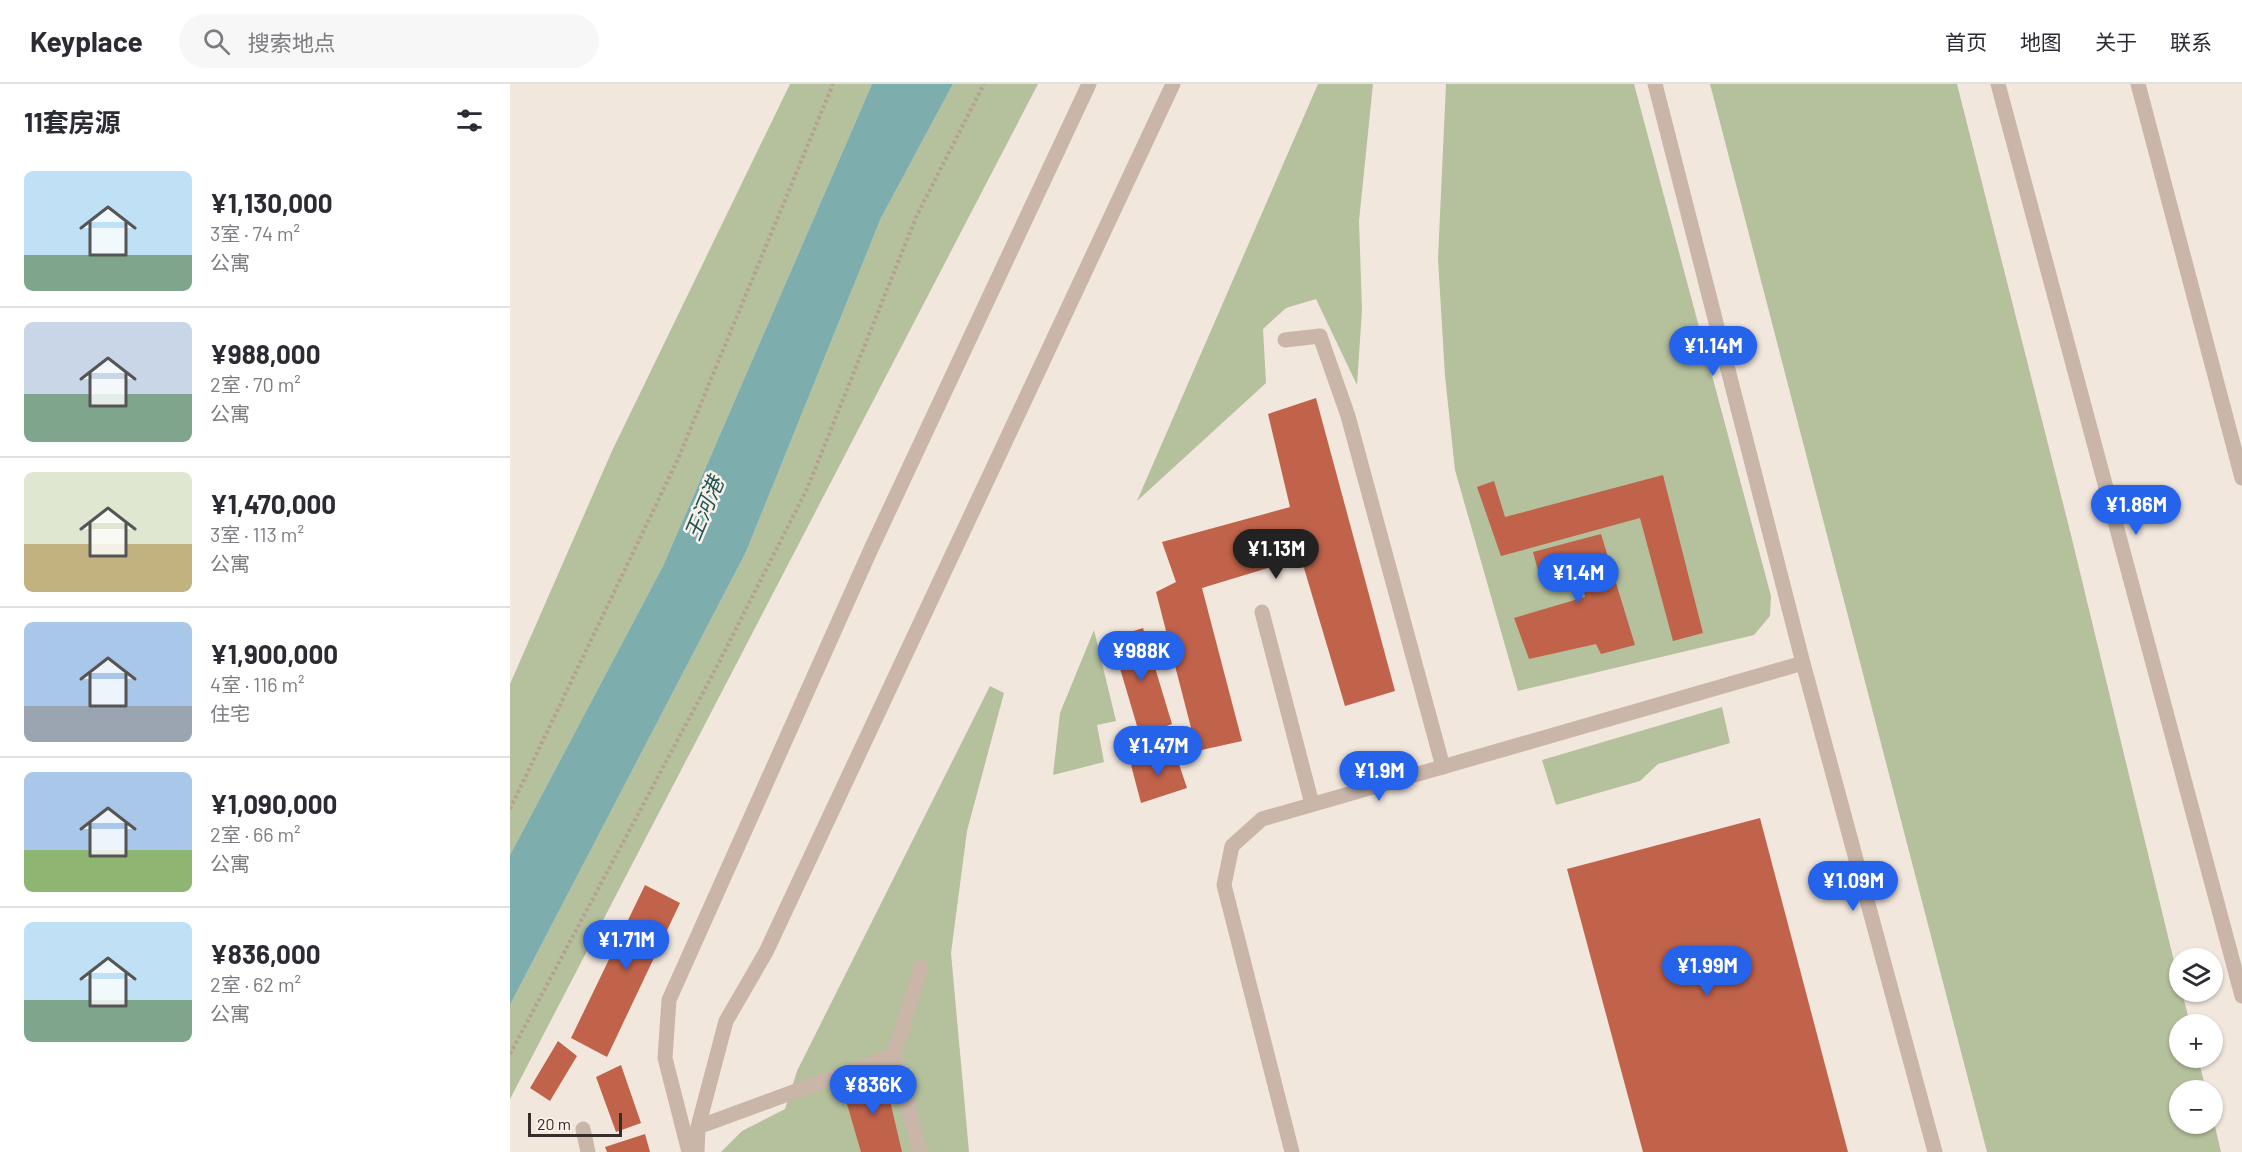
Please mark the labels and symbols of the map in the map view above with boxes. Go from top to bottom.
pin: ¥1.14M [1664,326,1762,377]
water label: 王河港 [678,470,729,543]
pin: ¥1.86M [2087,485,2185,536]
pin: ¥1.13M [1227,529,1325,580]
pin: ¥1.4M [1536,553,1620,604]
pin: ¥988K [1099,631,1183,682]
pin: ¥1.47M [1109,726,1207,777]
pin: ¥1.9M [1337,751,1421,802]
pin: ¥1.09M [1804,861,1902,912]
pin: ¥1.71M [577,920,675,971]
pin: ¥1.99M [1658,946,1756,997]
pin: ¥836K [831,1065,915,1116]
scale bar [528,1110,622,1138]

